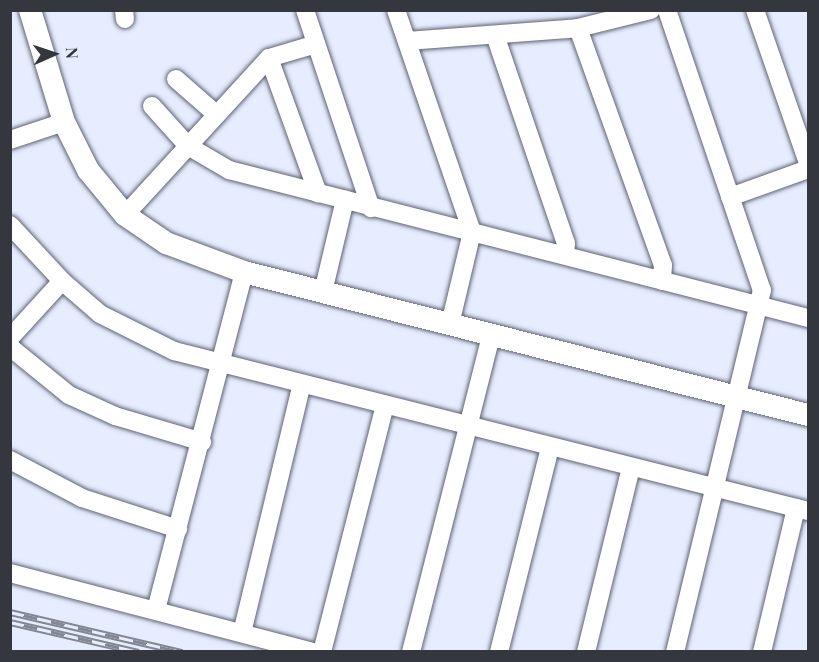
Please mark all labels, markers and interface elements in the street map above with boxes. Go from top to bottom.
north arrow [24,24,84,84]
text: N [62,47,83,59]

